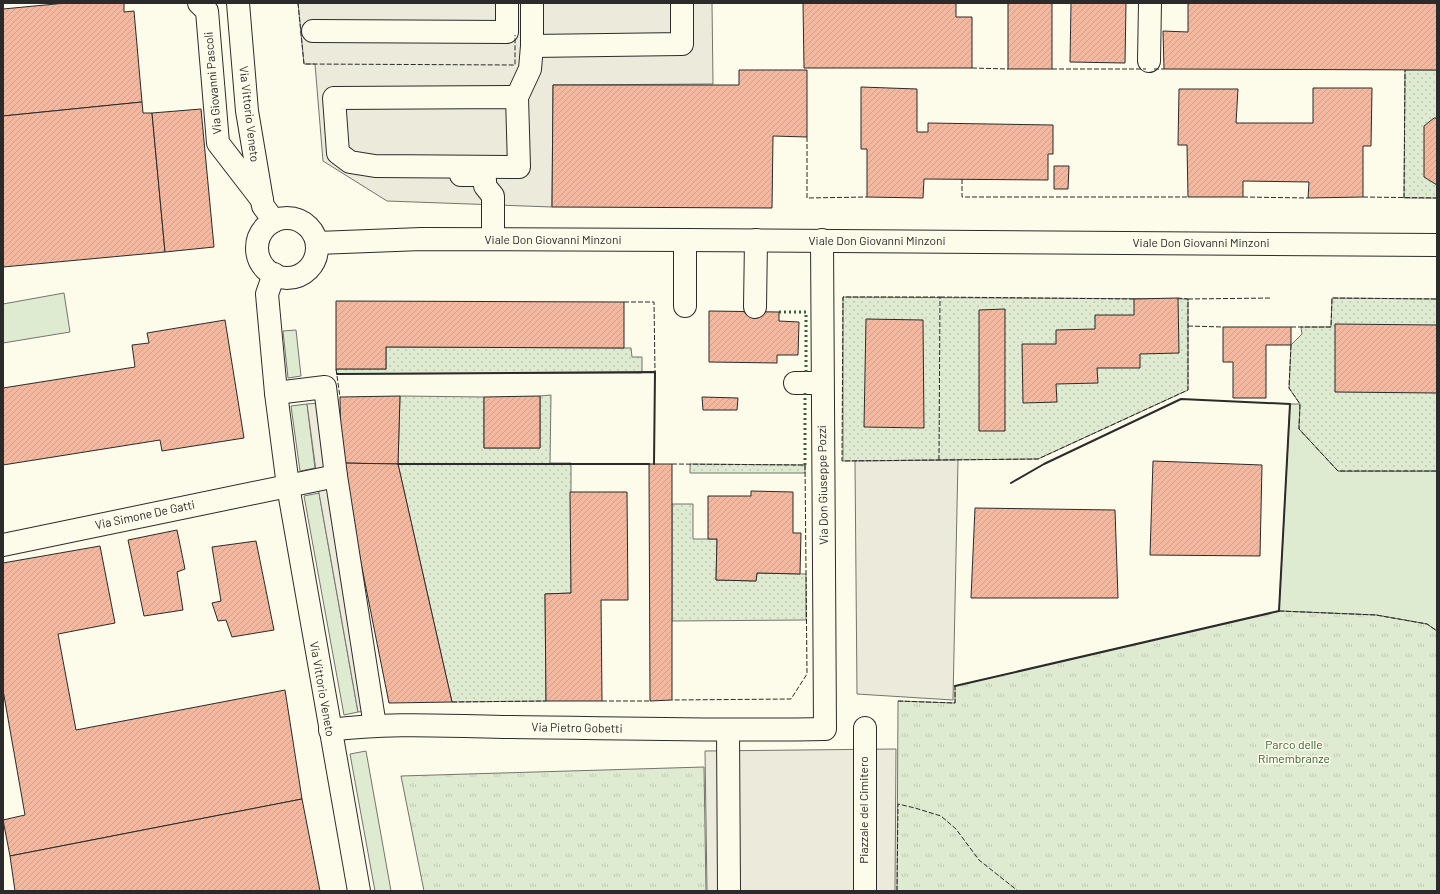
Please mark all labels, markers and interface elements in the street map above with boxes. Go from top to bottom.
street label: Via Giovanni Pascoli [201,31,223,135]
street label: Via Vittorio Veneto [237,65,263,163]
street label: Viale Don Giovanni Minzoni [485,232,621,246]
street label: Viale Don Giovanni Minzoni [809,233,945,247]
street label: Viale Don Giovanni Minzoni [1133,235,1269,249]
street label: Via Don Giuseppe Pozzi [814,425,830,545]
street label: Via Simone De Gatti [94,497,196,531]
street label: Via Vittorio Veneto [308,640,338,738]
street label: Via Pietro Gobetti [531,719,623,735]
park label: Parco delle Rimembranze [1258,737,1330,765]
street label: Piazzale del Cimitero [856,756,870,864]

